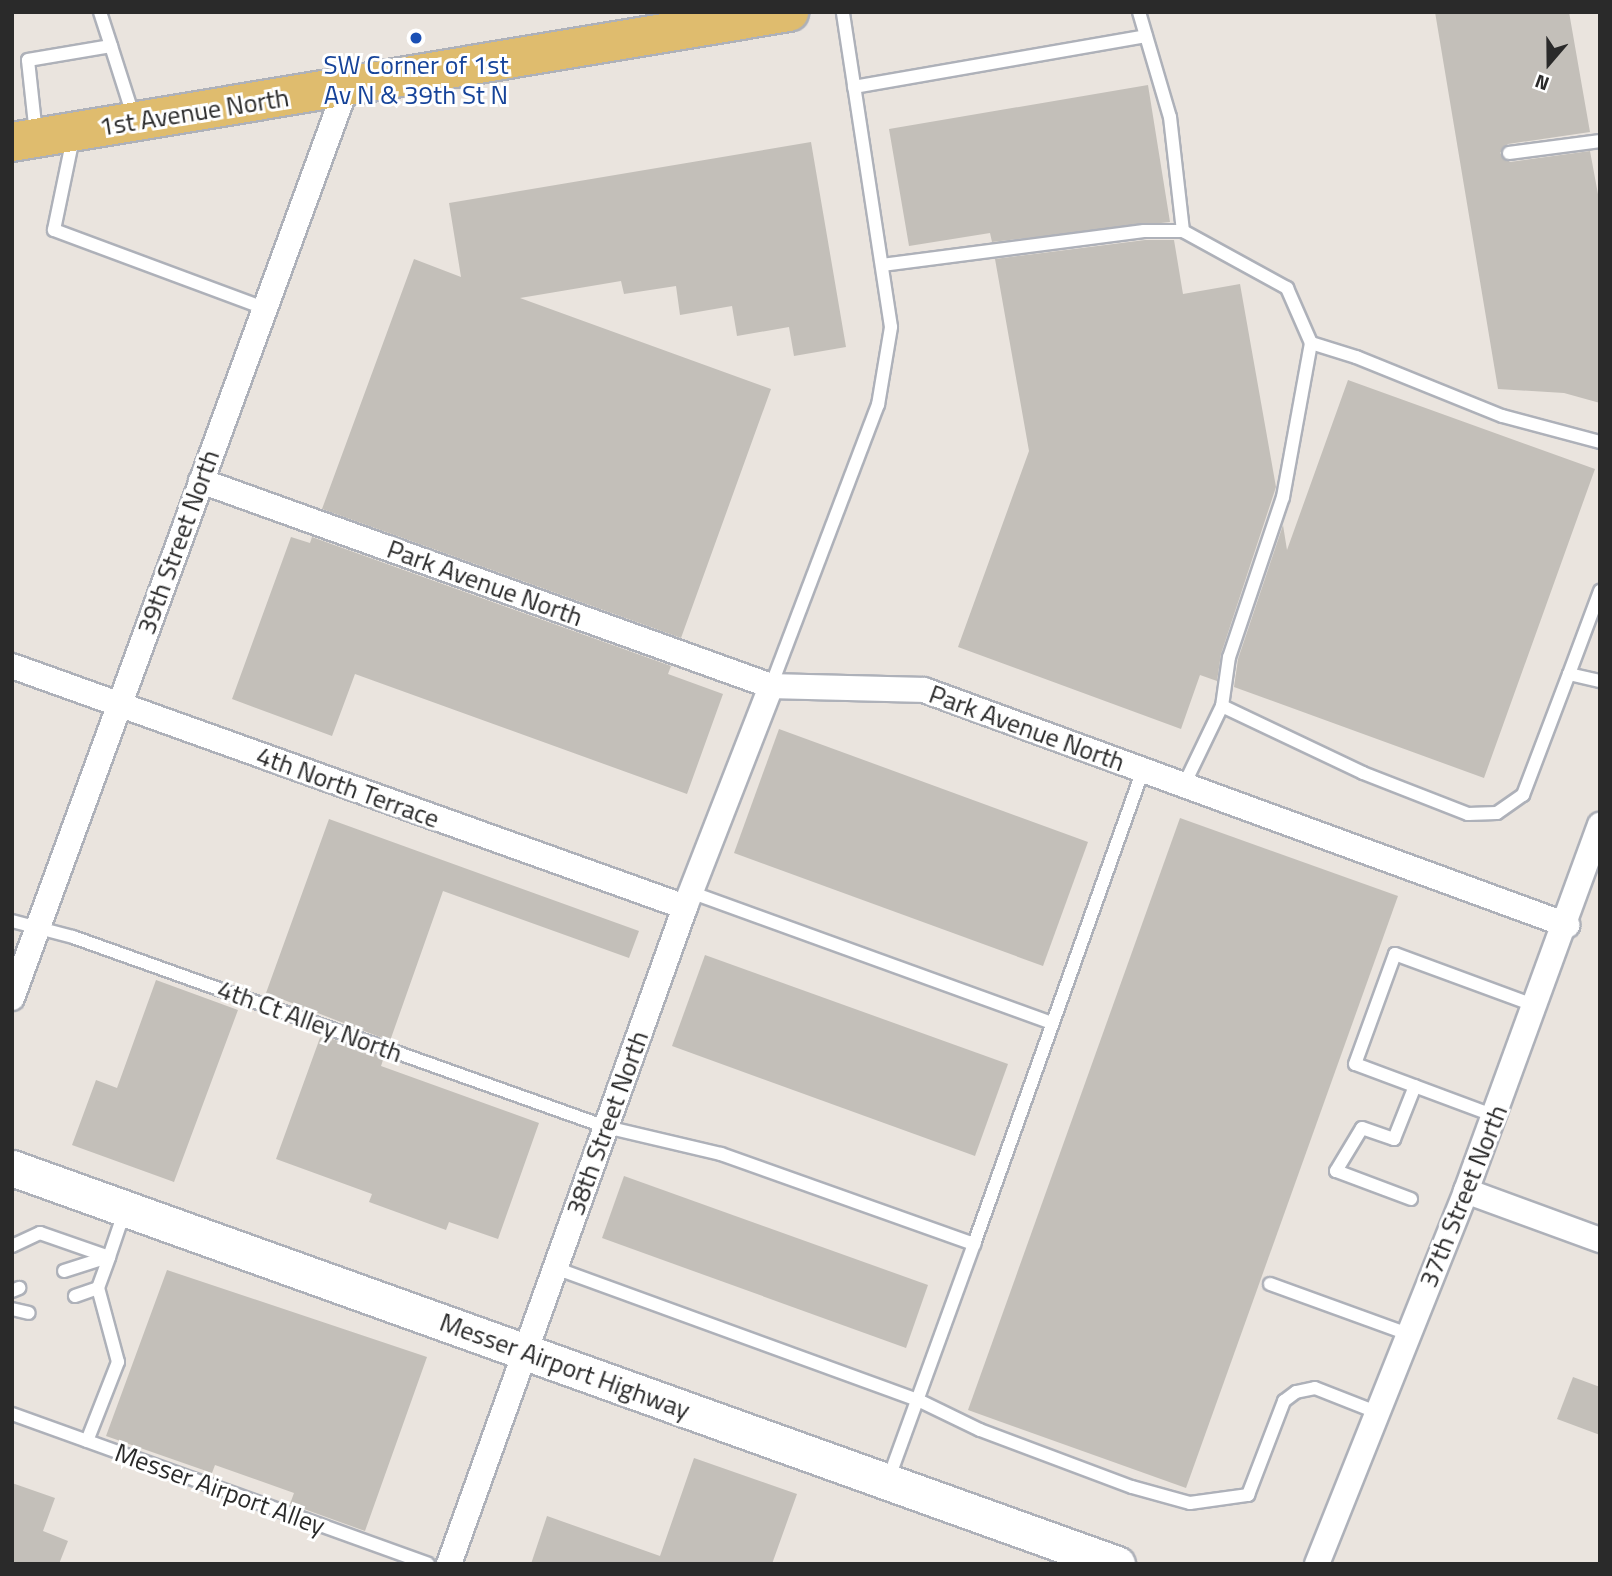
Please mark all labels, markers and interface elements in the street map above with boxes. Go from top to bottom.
north arrow [1514,28,1584,98]
marker: SW Corner of 1st Av N & 39th St N [408,30,424,46]
place label: SW Corner of 1st Av N & 39th St N [323,49,509,110]
text: N [1531,67,1553,99]
street label: 1st Avenue North [97,82,291,142]
street label: 39th Street North [130,446,226,638]
street label: Park Avenue North [383,533,587,633]
street label: Park Avenue North [925,678,1129,778]
street label: 4th North Terrace [252,739,444,835]
street label: 4th Ct Alley North [213,973,407,1069]
street label: 38th Street North [559,1027,655,1219]
street label: 37th Street North [1412,1100,1514,1292]
street label: Messer Airport Highway [436,1306,694,1426]
street label: Messer Airport Alley [111,1436,329,1542]

